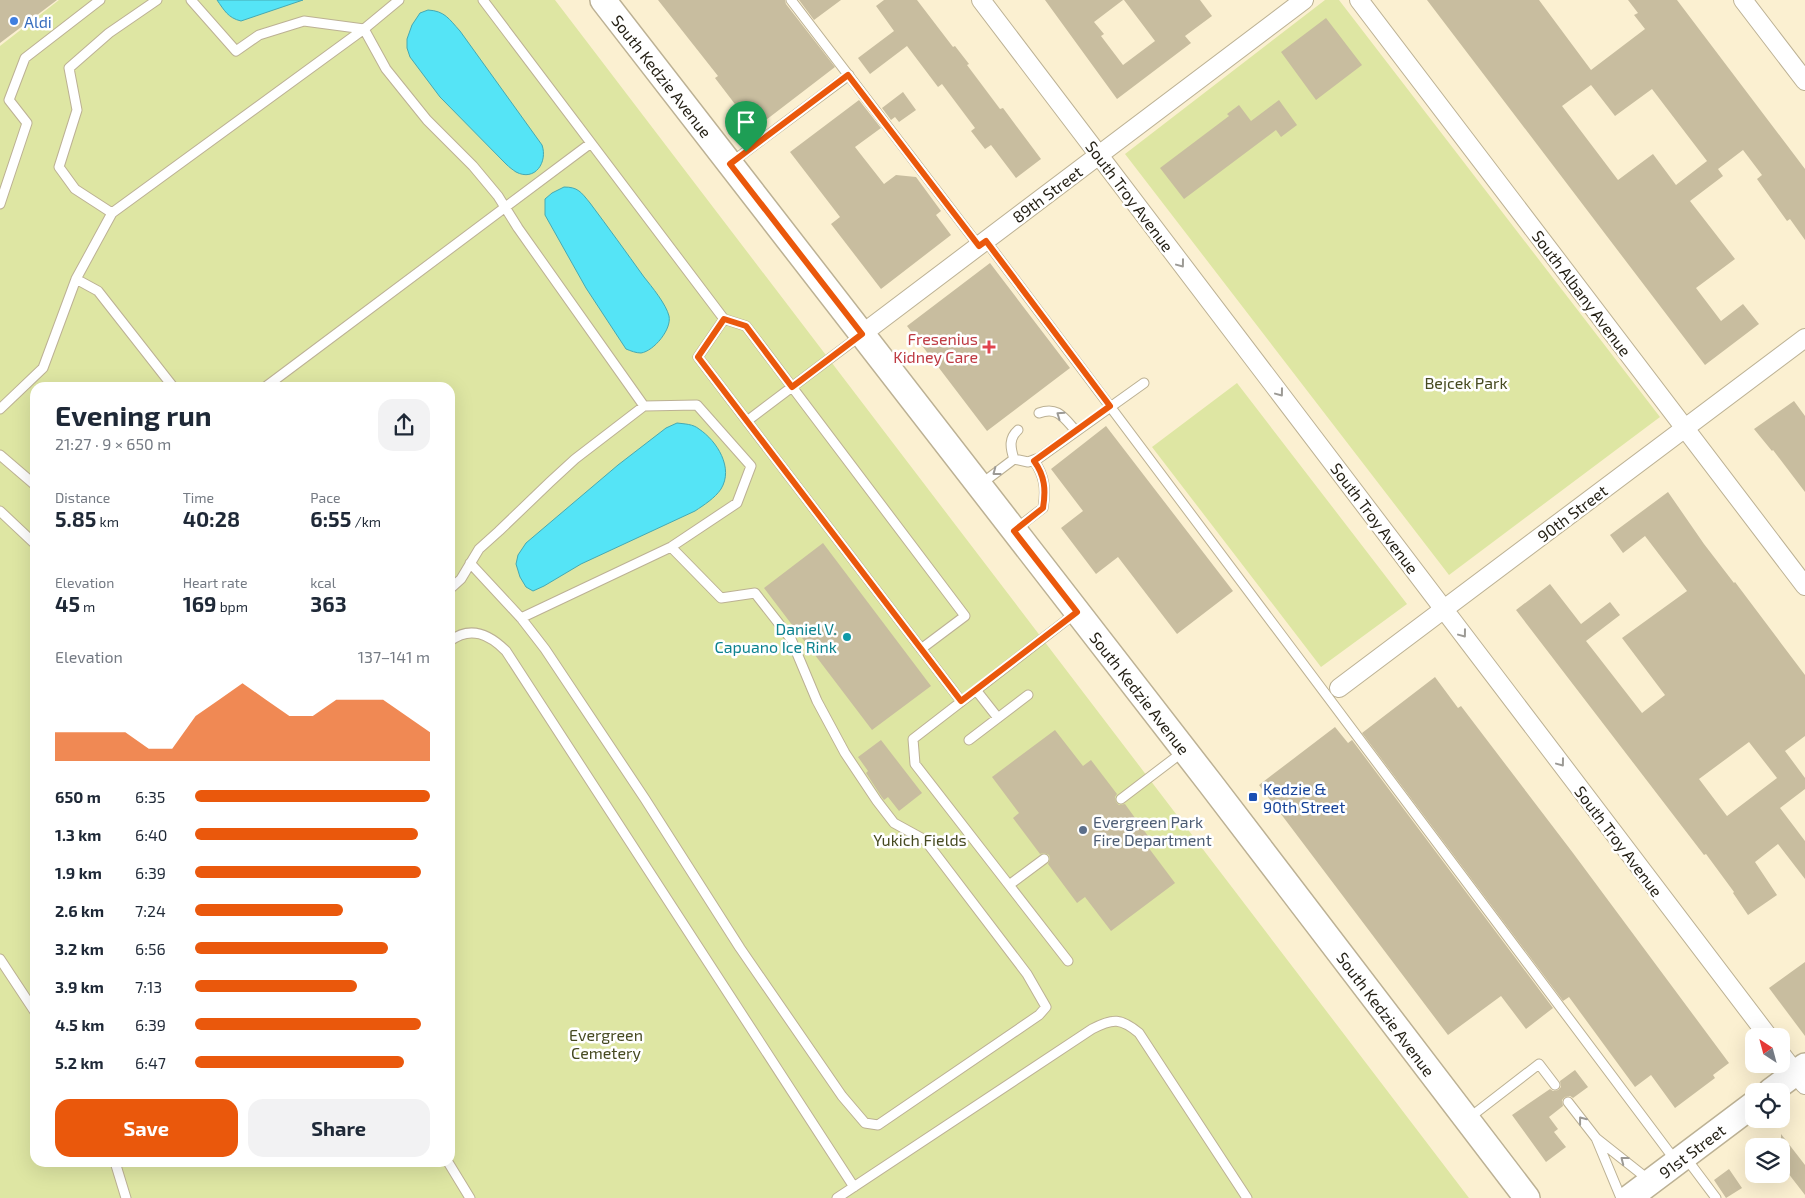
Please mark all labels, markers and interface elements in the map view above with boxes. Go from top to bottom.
street label: South Kedzie Avenue [608,11,716,141]
place label: Aldi [24,12,52,31]
marker: Aldi [8,15,20,27]
pin [725,101,767,152]
icon: arrive [732,108,760,136]
street label: South Troy Avenue [1082,137,1178,255]
street label: 89th Street [1008,162,1086,226]
street label: South Albany Avenue [1529,226,1635,360]
one-way arrow [1176,258,1184,267]
place label: Fresenius Kidney Care [893,329,978,366]
marker: Fresenius Kidney Care [982,340,996,354]
park label: Bejcek Park [1424,373,1508,393]
one-way arrow [1274,387,1282,396]
text: Evening run [55,398,212,432]
button: share [378,399,430,451]
one-way arrow [1056,412,1066,421]
text: 21:27 · 9 × 650 m [55,434,171,453]
street label: South Troy Avenue [1327,459,1423,577]
one-way arrow [992,466,1002,475]
street label: 90th Street [1533,481,1611,545]
text: Distance [55,489,110,506]
text: Time [183,489,214,506]
text: Pace [310,489,340,506]
text: 5.85 [55,506,96,531]
text: 40:28 [183,506,240,531]
text: 6:55 [310,506,351,531]
text: km [96,513,119,530]
text: /km [351,513,381,530]
text: Elevation [55,574,114,591]
text: Heart rate [183,574,247,591]
text: kcal [310,574,336,591]
text: 45 [55,591,80,616]
text: 169 [183,591,217,616]
text: 363 [310,591,347,616]
text: m [80,598,95,615]
text: bpm [217,598,248,615]
place label: Daniel V. Capuano Ice Rink [715,619,837,656]
street label: South Kedzie Avenue [1086,628,1194,758]
one-way arrow [1457,628,1465,637]
marker: Daniel V. Capuano Ice Rink [841,631,853,643]
text: Elevation [55,647,123,666]
text: 137–141 m [358,647,430,666]
one-way arrow [1555,757,1563,766]
place label: Kedzie & 90th Street [1263,779,1345,816]
street label: South Troy Avenue [1571,782,1667,900]
text: 650 m [55,787,101,806]
text: 6:35 [135,787,165,806]
marker: Kedzie & 90th Street [1247,791,1259,803]
place label: Evergreen Park Fire Department [1093,812,1212,849]
marker: Evergreen Park Fire Department [1077,824,1089,836]
text: 1.3 km [55,825,101,844]
text: 6:40 [135,825,167,844]
park label: Yukich Fields [873,830,967,849]
text: 1.9 km [55,863,102,882]
text: 6:39 [135,863,166,882]
text: 2.6 km [55,901,104,920]
text: 7:24 [135,901,166,920]
text: 3.2 km [55,939,104,958]
text: 6:56 [135,939,166,958]
street label: South Kedzie Avenue [1333,948,1439,1080]
text: 3.9 km [55,977,104,996]
text: 7:13 [135,977,162,996]
text: 4.5 km [55,1015,104,1034]
text: 6:39 [135,1015,166,1034]
park label: Evergreen Cemetery [569,1025,643,1062]
north arrow [1745,1028,1790,1072]
map controls [1745,1028,1790,1183]
text: 5.2 km [55,1053,104,1072]
text: 6:47 [135,1053,166,1072]
button: locate [1745,1083,1790,1128]
button: Save [55,1099,238,1157]
button: Share [248,1099,430,1157]
one-way arrow [1579,1116,1588,1126]
street label: 91st Street [1655,1120,1729,1182]
button: layers [1745,1138,1790,1183]
one-way arrow [1621,1157,1630,1165]

